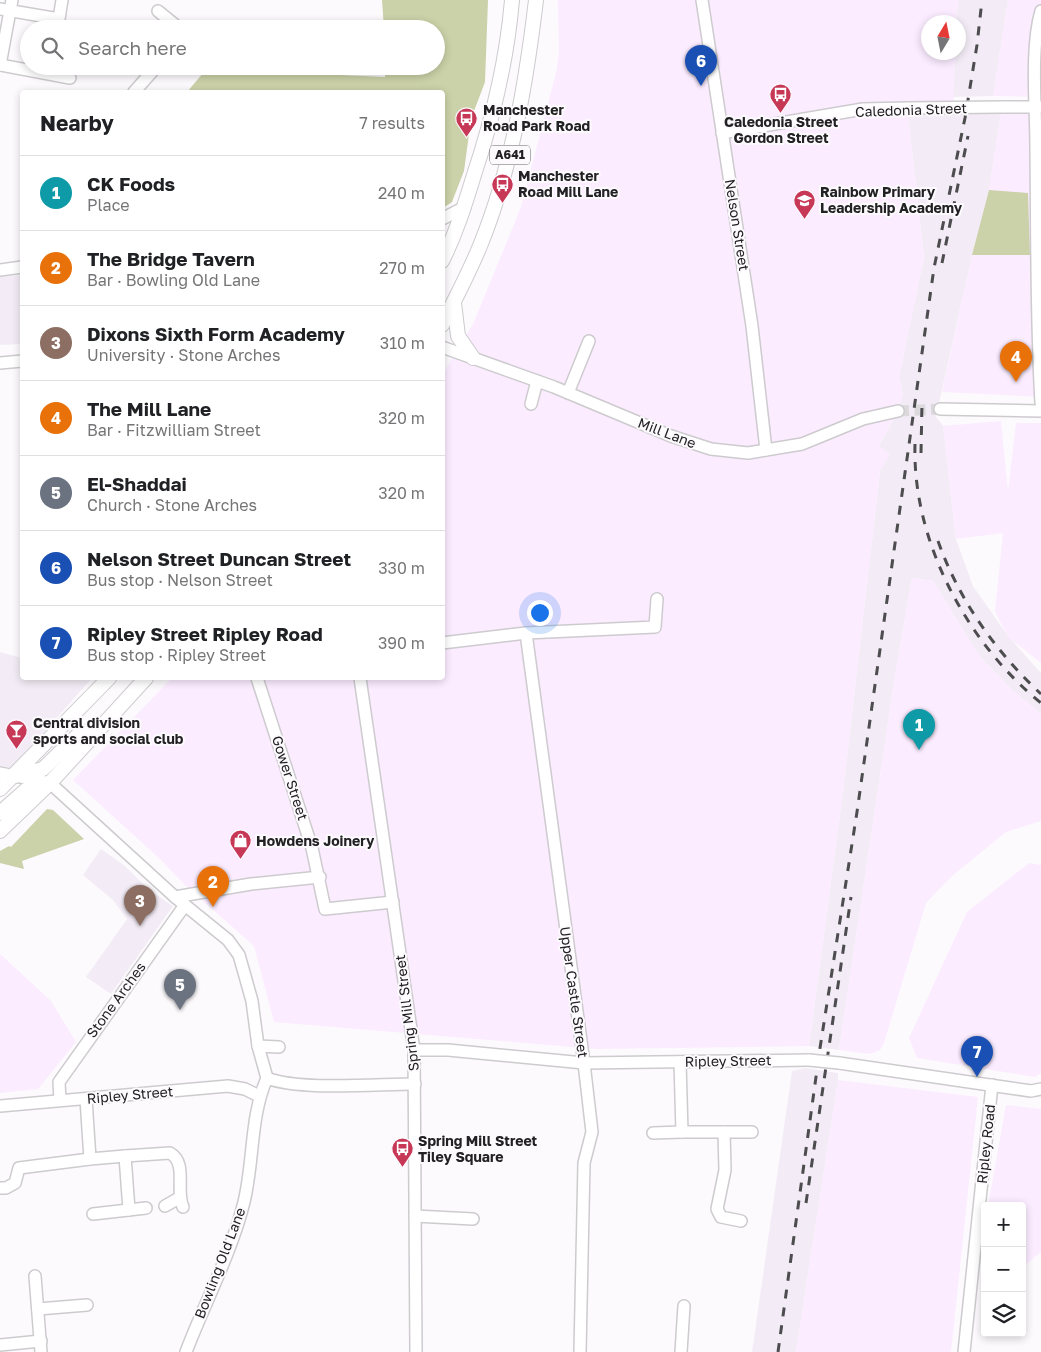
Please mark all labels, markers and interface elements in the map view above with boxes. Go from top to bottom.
north arrow [921,15,966,60]
search box [20,20,445,75]
icon: search [38,34,66,62]
text: Search here [78,36,187,59]
pin: 6 [685,45,717,86]
bus stop icon: Caledonia Street Gordon Street [769,82,793,113]
street label: Caledonia Street [855,99,967,120]
place label: Manchester Road Park Road [483,101,590,134]
bus stop icon: Manchester Road Park Road [455,106,479,137]
text: Nearby [40,110,114,136]
text: 7 results [359,113,425,133]
place label: Caledonia Street Gordon Street [724,113,838,146]
road number: A641 [490,146,530,164]
place label: Manchester Road Mill Lane [518,167,618,200]
text: CK Foods [87,172,175,195]
bus stop icon: Manchester Road Mill Lane [490,172,514,203]
street label: Nelson Street [722,178,753,272]
text: 1 [52,183,60,203]
text: 240 m [378,183,425,203]
place label: Rainbow Primary Leadership Academy [820,183,963,216]
school or university icon: Rainbow Primary Leadership Academy [792,188,816,219]
text: Place [87,195,130,215]
text: The Bridge Tavern [87,247,255,270]
text: 2 [51,258,61,278]
text: 270 m [379,258,425,278]
text: Bar · Bowling Old Lane [87,270,260,290]
text: Dixons Sixth Form Academy [87,322,345,345]
text: 3 [51,333,61,353]
text: 310 m [380,333,425,353]
pin: 4 [1000,341,1032,382]
text: University · Stone Arches [87,345,280,365]
text: The Mill Lane [87,397,211,420]
text: 4 [51,408,61,428]
text: 320 m [378,408,425,428]
street label: Mill Lane [636,414,699,451]
text: Bar · Fitzwilliam Street [87,420,261,440]
text: El-Shaddai [87,472,187,495]
text: 5 [51,483,61,503]
text: 320 m [378,483,425,503]
text: Church · Stone Arches [87,495,257,515]
text: Nelson Street Duncan Street [87,547,351,570]
text: 6 [51,558,61,578]
text: 330 m [378,558,425,578]
text: Bus stop · Nelson Street [87,570,273,590]
your location [527,600,553,626]
text: Ripley Street Ripley Road [87,622,323,645]
text: 7 [52,633,60,653]
text: 390 m [378,633,425,653]
text: Bus stop · Ripley Street [87,645,266,665]
pin: 1 [903,709,935,750]
place label: Central division sports and social club [33,714,184,747]
bar icon: Central division sports and social club [5,719,29,750]
street label: Gower Street [269,733,312,822]
shop icon: Howdens Joinery [228,829,252,860]
place label: Howdens Joinery [256,832,375,849]
pin: 2 [197,866,229,907]
pin: 3 [124,885,156,926]
street label: Upper Castle Street [557,925,592,1059]
street label: Spring Mill Street [391,954,422,1072]
street label: Stone Arches [82,959,149,1041]
pin: 5 [164,969,196,1010]
pin: 7 [961,1036,993,1077]
street label: Ripley Street [684,1051,772,1070]
street label: Ripley Street [86,1082,174,1107]
street label: Ripley Road [973,1103,998,1184]
place label: Spring Mill Street Tiley Square [418,1132,538,1165]
bus stop icon: Spring Mill Street Tiley Square [390,1137,414,1168]
map controls [981,1202,1026,1337]
button: + [981,1202,1026,1247]
street label: Bowling Old Lane [191,1205,249,1321]
button: − [981,1247,1026,1292]
button: layers [981,1292,1026,1337]

